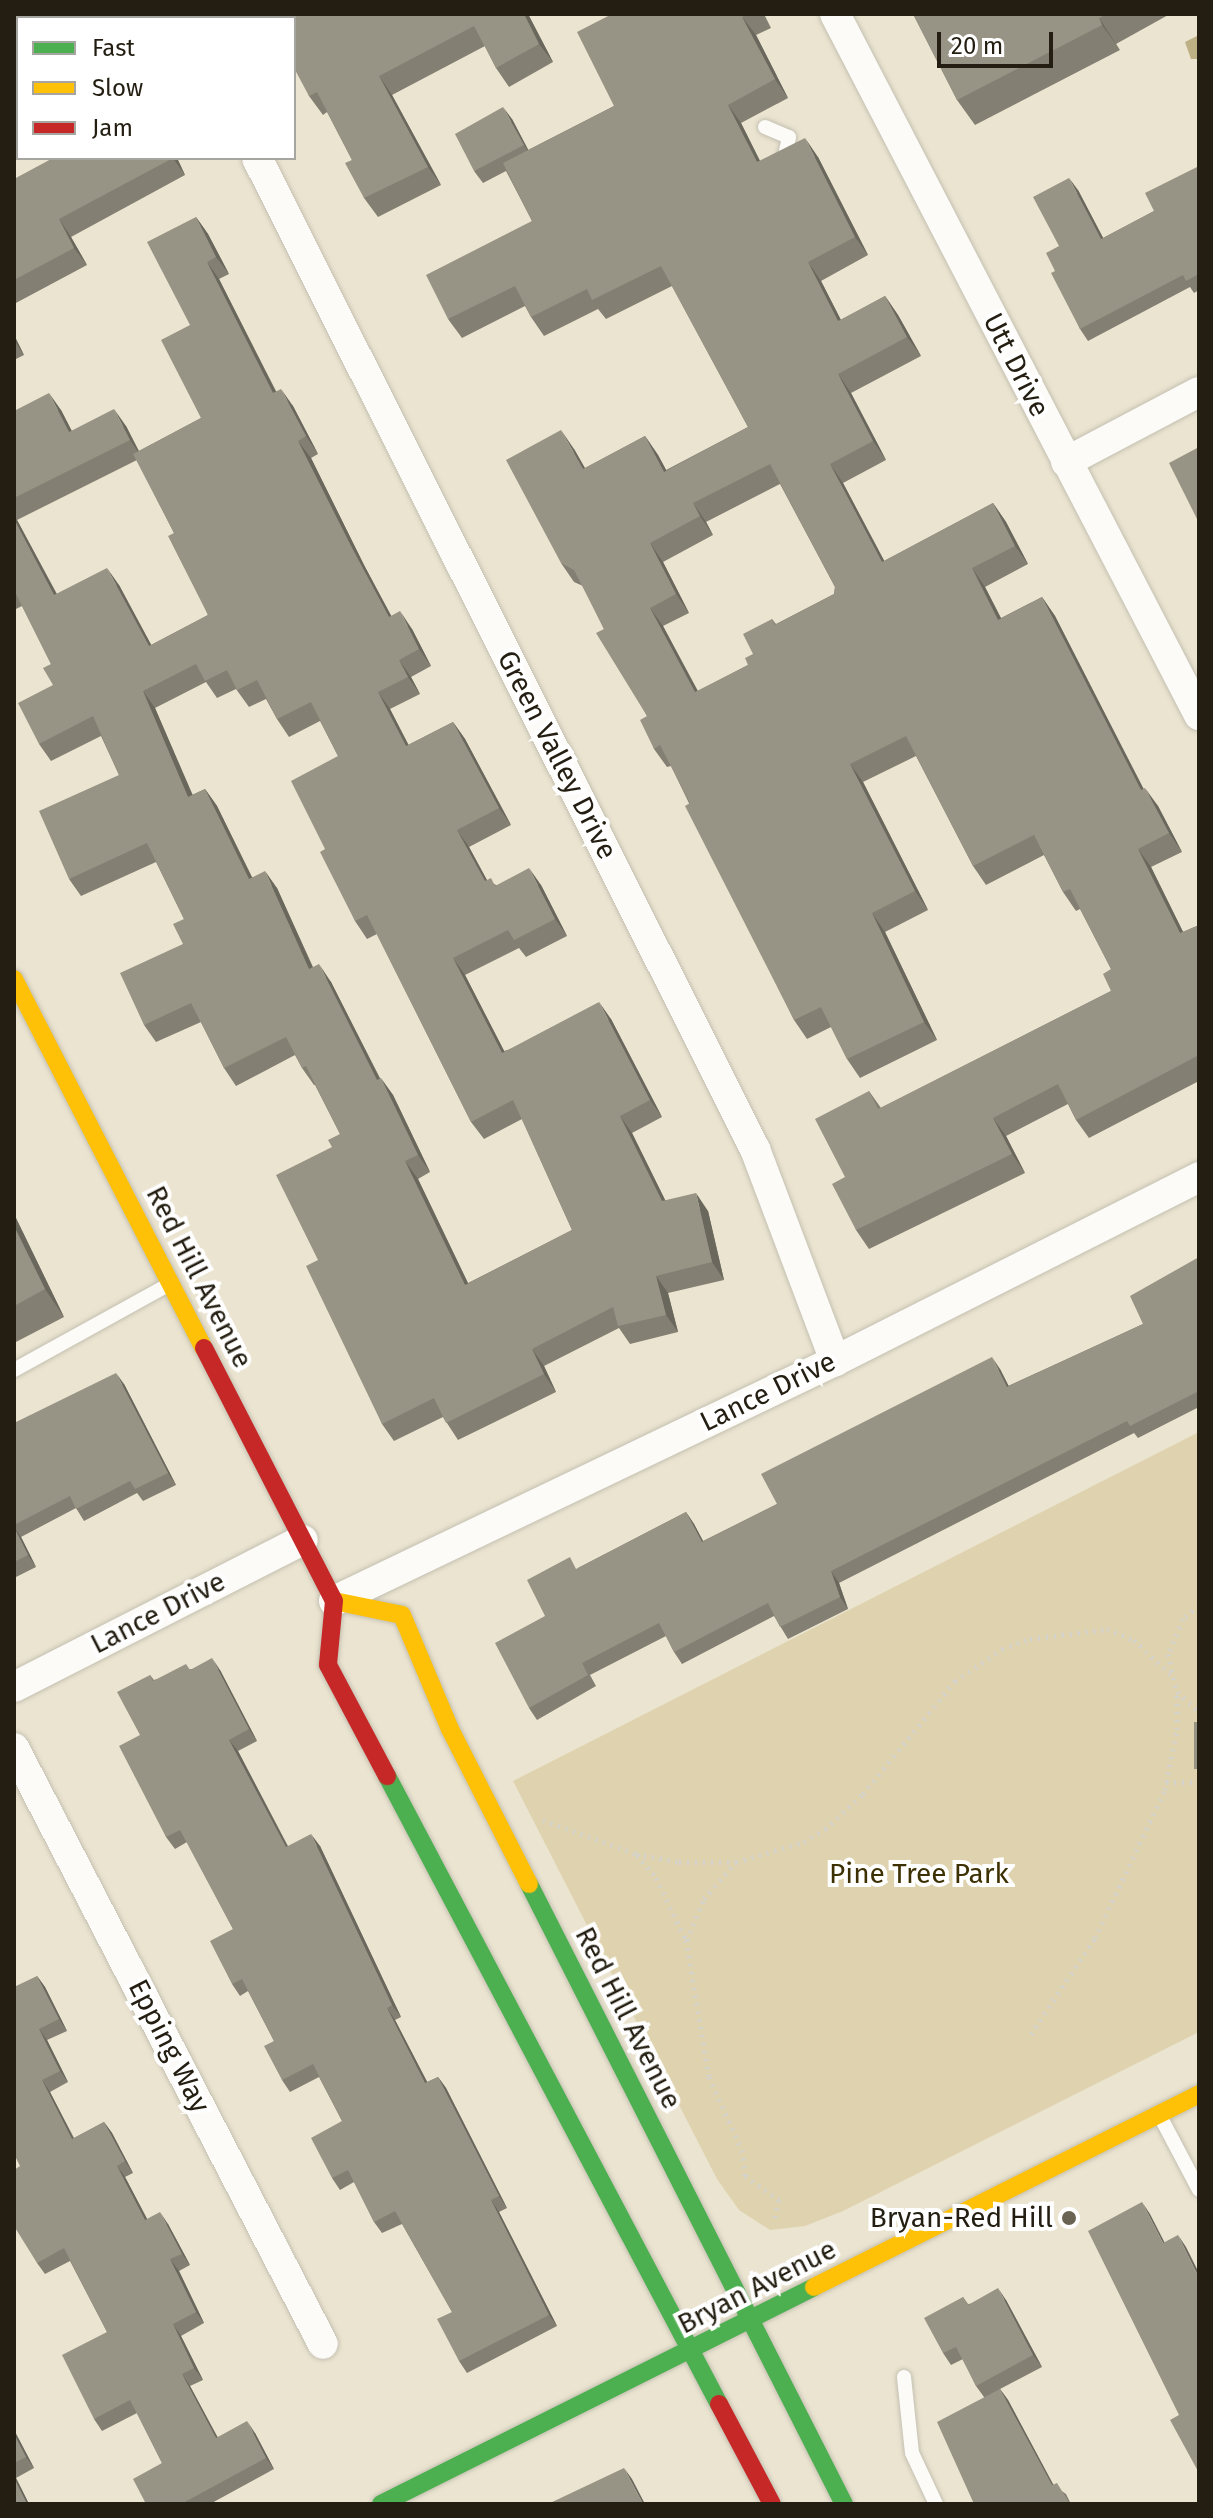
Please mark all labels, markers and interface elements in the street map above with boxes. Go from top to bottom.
legend [16,16,296,160]
scale bar [941,16,1057,66]
text: 20 m [951,32,1003,60]
text: Fast [92,34,135,62]
text: Slow [92,74,143,102]
text: Jam [92,114,133,142]
street label: Utt Drive [976,308,1056,422]
street label: Green Valley Drive [490,645,624,865]
street label: Red Hill Avenue [139,1180,259,1374]
street label: Lance Drive [695,1345,841,1439]
street label: Lance Drive [85,1565,231,1661]
park label: Pine Tree Park [829,1857,1009,1891]
street label: Red Hill Avenue [568,1921,688,2115]
street label: Epping Way [121,1974,217,2118]
place label: Bryan-Red Hill [870,2201,1053,2235]
marker: Bryan-Red Hill [1060,2209,1078,2227]
street label: Bryan Avenue [672,2233,842,2341]

